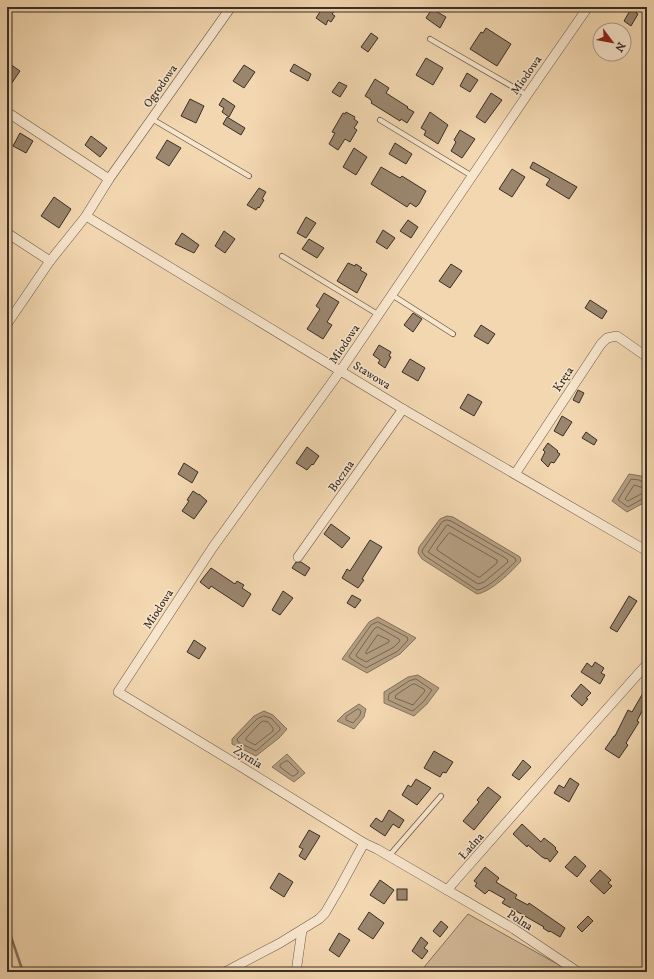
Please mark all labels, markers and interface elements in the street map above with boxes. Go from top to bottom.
north arrow [592,22,632,62]
text: N [611,39,628,54]
street label: Miodowa [508,52,546,98]
street label: Ogrodowa [140,61,181,111]
street label: Miodowa [326,321,364,367]
street label: Stawowa [350,358,394,393]
street label: Kręta [550,363,577,395]
street label: Boczna [325,457,358,495]
street label: Miodowa [140,586,177,632]
street label: Żytnia [230,743,266,772]
street label: Ładna [456,829,488,863]
street label: Polna [504,907,536,935]

